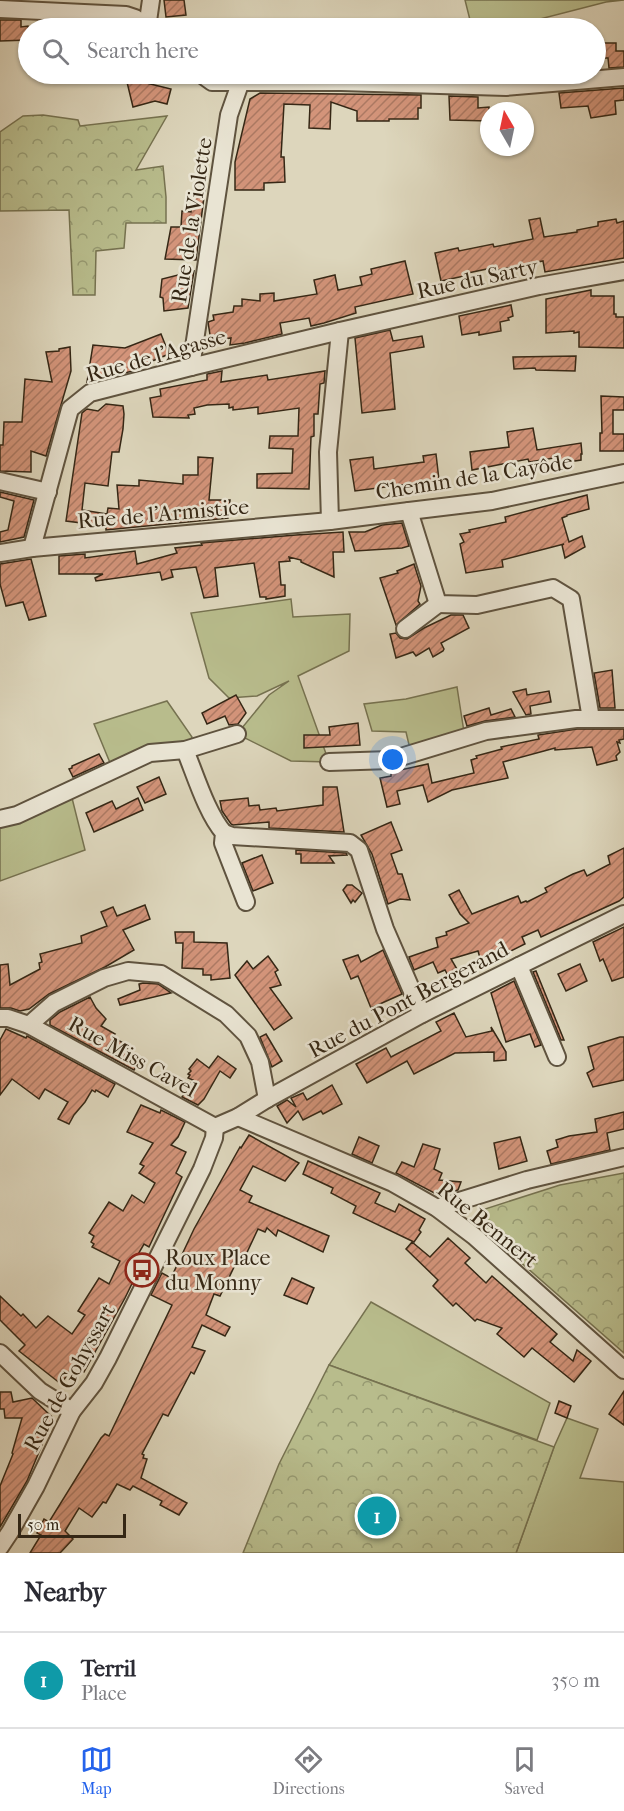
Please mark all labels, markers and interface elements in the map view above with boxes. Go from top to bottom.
search box [18,18,606,84]
icon: search [39,35,72,68]
text: Search here [87,38,199,64]
north arrow [480,102,534,156]
street label: Rue de la Violette [166,136,218,305]
street label: Rue du Sarty [414,253,541,305]
street label: Rue de l'Agasse [83,324,229,388]
street label: Chemin de la Cayôde [374,449,574,505]
street label: Rue de l'Armistice [76,494,250,534]
your location [378,745,407,774]
street label: Rue du Pont Bergerand [304,936,514,1064]
street label: Rue Miss Cavel [64,1011,201,1103]
street label: Rue Bennert [432,1176,543,1273]
place label: Roux Place du Monny [165,1245,270,1296]
bus stop icon: Roux Place du Monny [124,1252,160,1288]
street label: Rue de Gohyssart [19,1299,121,1456]
pin: 1 [358,1494,397,1538]
scale bar [18,1511,126,1538]
text: 50 m [27,1515,59,1534]
text: Nearby [24,1577,106,1608]
text: Terril [81,1656,136,1682]
text: 1 [40,1669,47,1692]
text: 350 m [551,1669,600,1692]
text: Place [81,1682,127,1705]
tab: Map [80,1743,113,1798]
tab: Directions [273,1743,345,1798]
tab: Saved [504,1743,544,1798]

